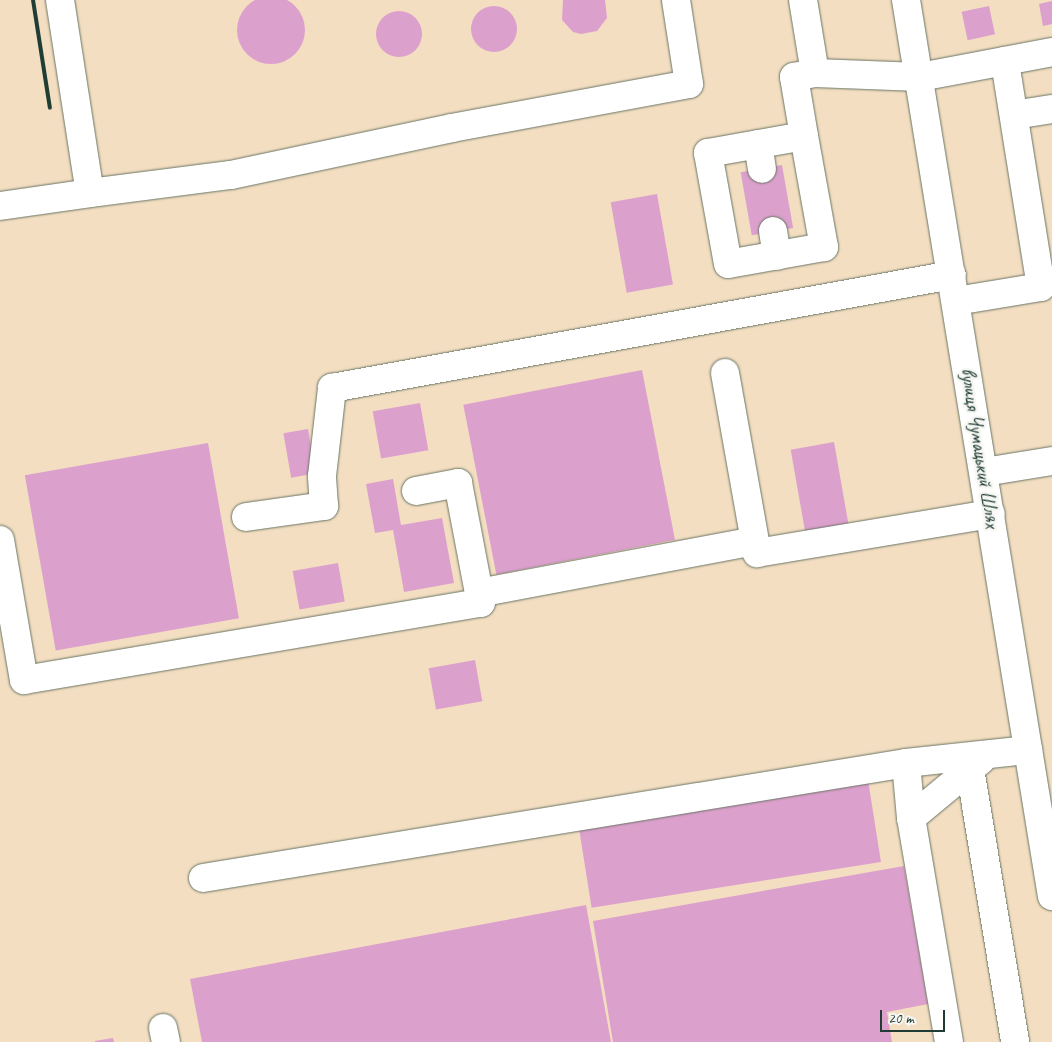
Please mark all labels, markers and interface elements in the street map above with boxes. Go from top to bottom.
street label: вулиця Чумацький Шлях [955,366,1005,530]
scale bar [882,1000,947,1032]
text: 20 m [888,1009,914,1028]

